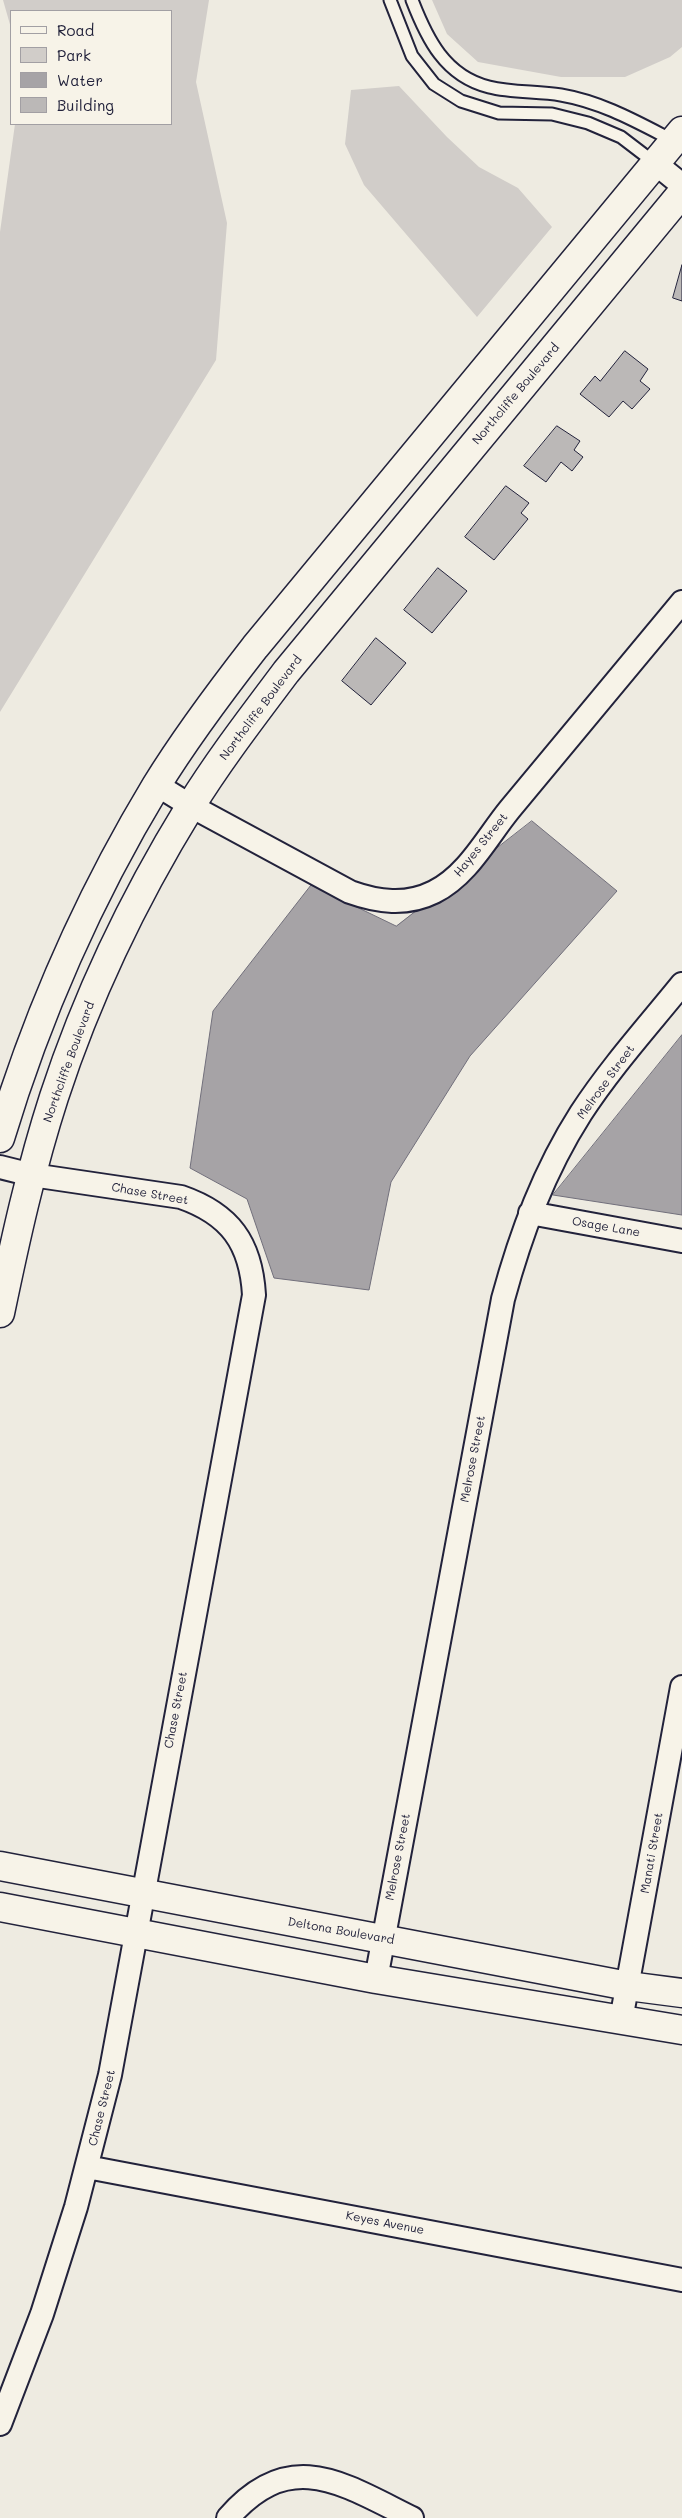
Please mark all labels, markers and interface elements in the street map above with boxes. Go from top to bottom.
legend [10,10,172,125]
text: Road [57,20,94,40]
text: Park [57,45,91,65]
text: Water [57,70,103,90]
text: Building [57,95,114,115]
street label: Northcliffe Boulevard [470,341,562,447]
street label: Northcliffe Boulevard [217,653,305,763]
street label: Hayes Street [451,810,511,880]
street label: Northcliffe Boulevard [40,1000,98,1124]
street label: Melrose Street [574,1042,638,1122]
street label: Chase Street [110,1180,190,1208]
street label: Osage Lane [571,1214,641,1240]
street label: Melrose Street [457,1414,489,1504]
street label: Chase Street [161,1670,191,1750]
street label: Manati Street [638,1811,666,1895]
street label: Melrose Street [382,1812,414,1902]
street label: Deltona Boulevard [287,1915,395,1947]
street label: Chase Street [86,2068,118,2148]
street label: Keyes Avenue [345,2208,425,2238]

